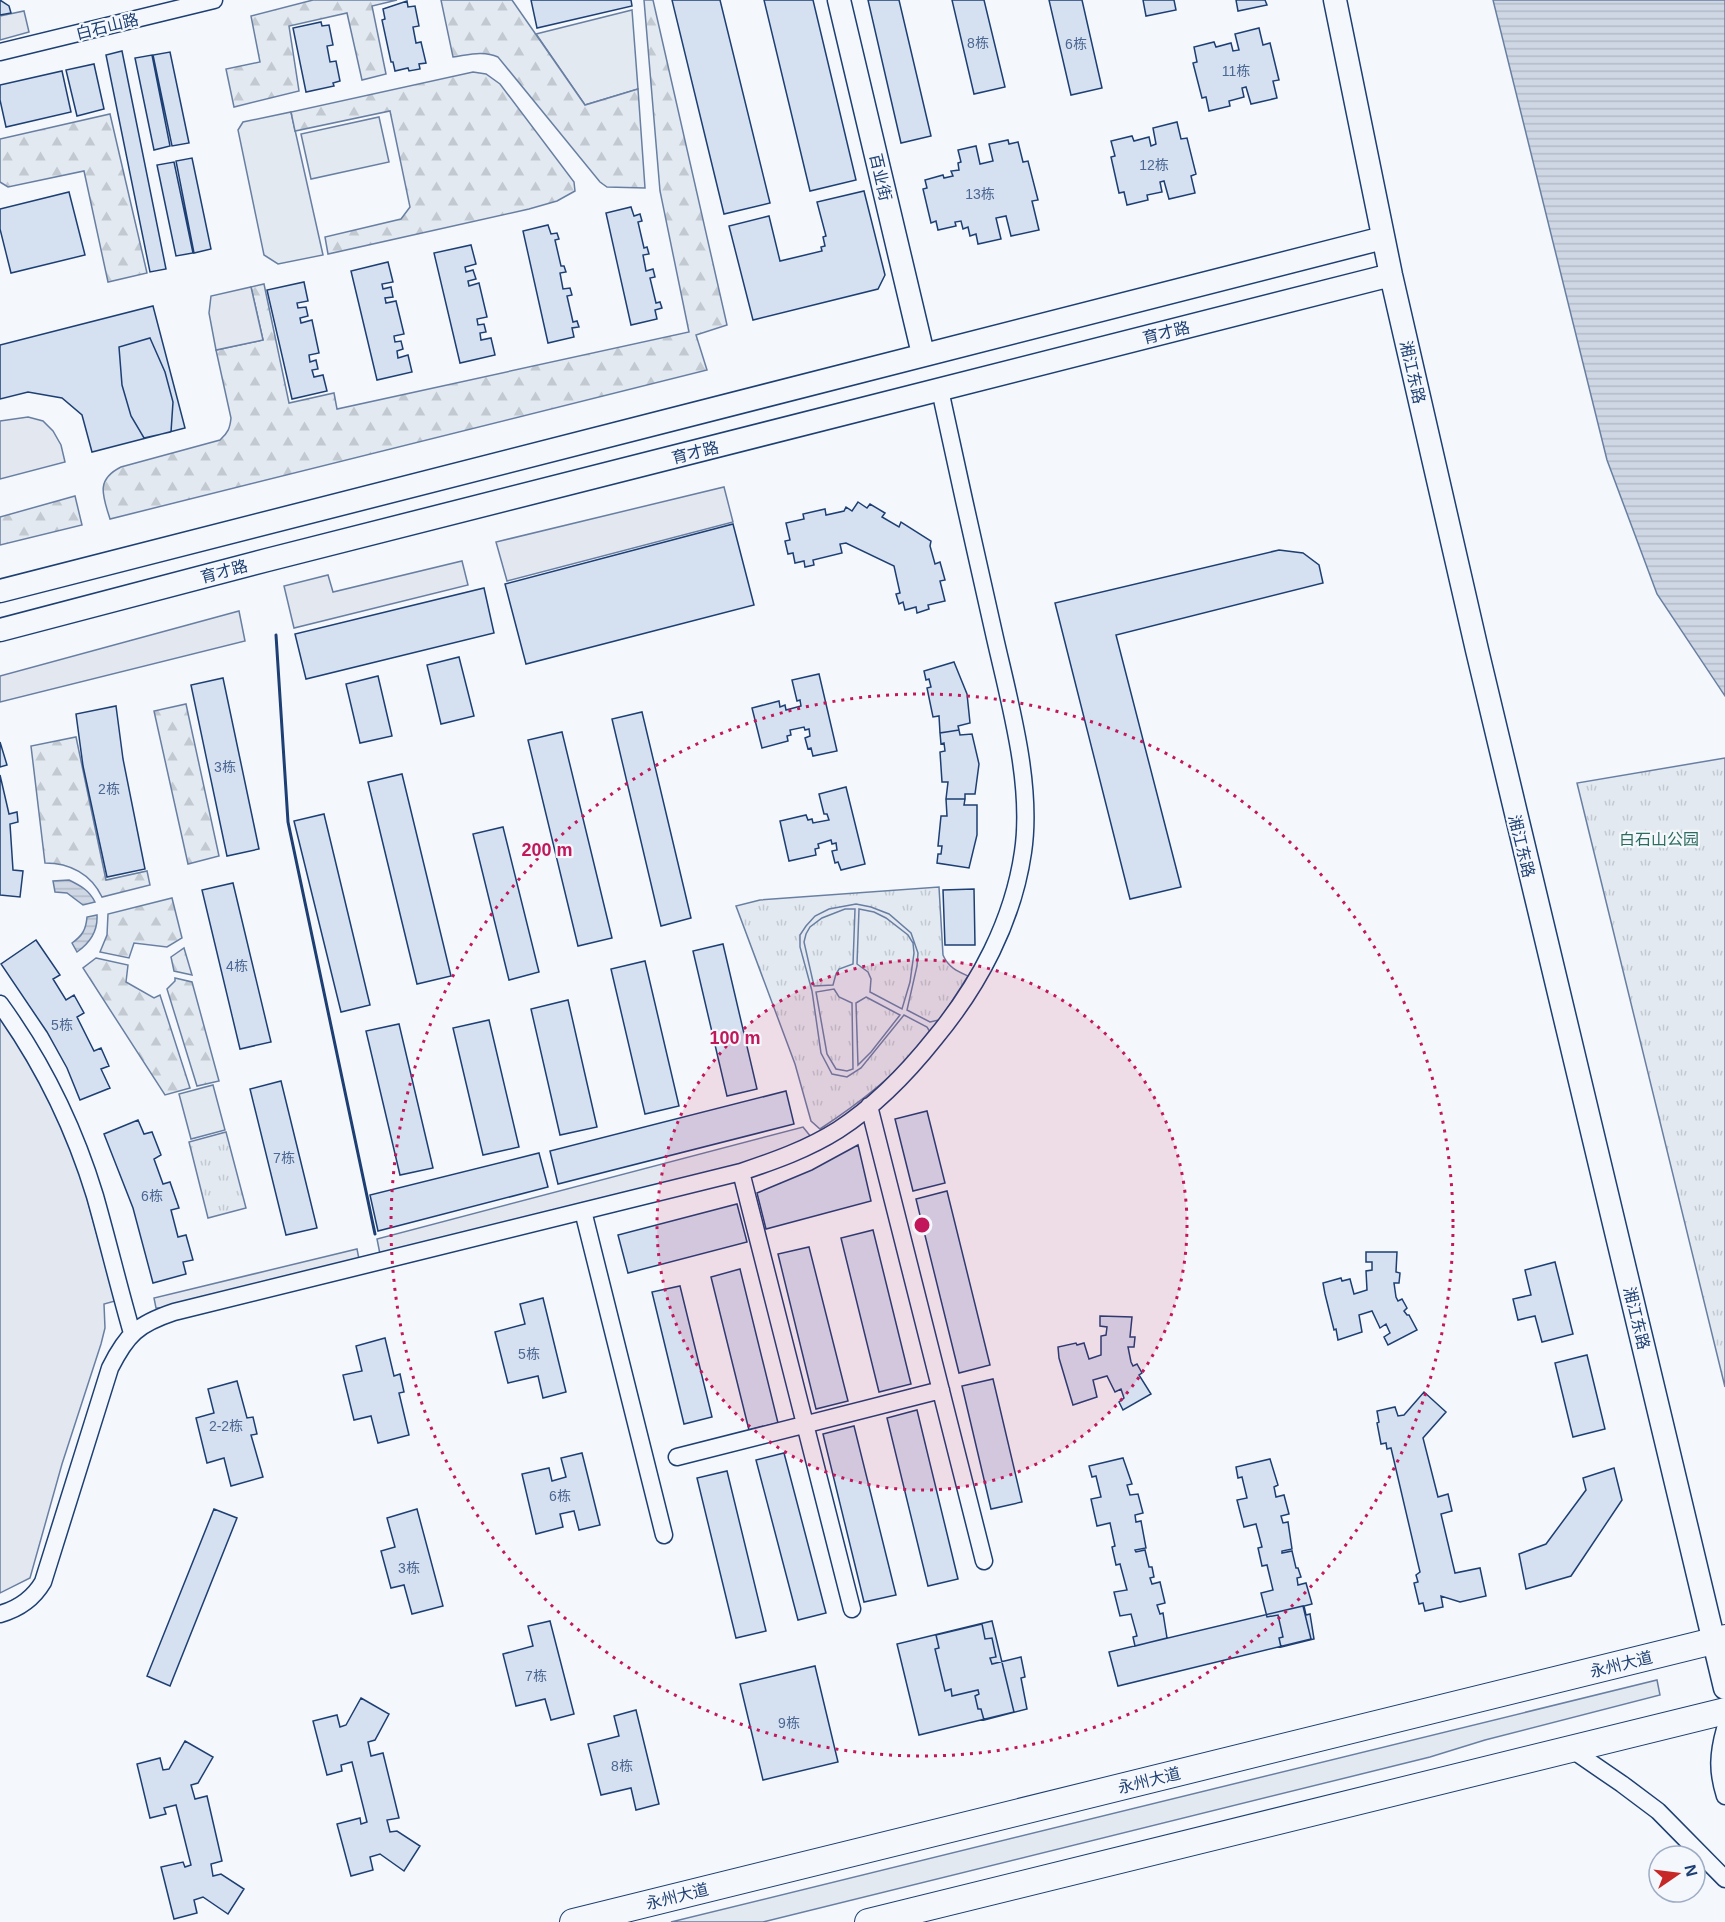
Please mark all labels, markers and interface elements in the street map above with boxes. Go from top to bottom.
street label: 白石山路 [74,10,140,42]
house number: 8栋 [967,35,989,51]
house number: 6栋 [1065,36,1087,52]
house number: 11栋 [1222,63,1250,79]
street label: 百业街 [867,152,894,202]
house number: 12栋 [1139,157,1169,173]
house number: 13栋 [965,186,995,202]
street label: 育才路 [1141,318,1191,347]
street label: 湘江东路 [1397,339,1428,405]
street label: 育才路 [670,438,720,467]
street label: 育才路 [199,557,250,586]
house number: 3栋 [214,759,236,775]
house number: 2栋 [98,781,120,797]
street label: 湘江东路 [1506,813,1538,879]
park label: 白石山公园 [1619,831,1699,848]
text: 200 m [521,840,573,860]
house number: 4栋 [226,958,248,974]
house number: 5栋 [51,1017,73,1033]
text: 100 m [709,1028,761,1048]
house number: 7栋 [273,1150,295,1166]
house number: 6栋 [141,1188,163,1204]
centre of rings [912,1215,932,1235]
street label: 湘江东路 [1621,1285,1653,1351]
house number: 5栋 [518,1346,540,1362]
house number: 2-2栋 [209,1418,243,1434]
house number: 6栋 [549,1488,571,1504]
house number: 3栋 [398,1560,420,1576]
street label: 永州大道 [1588,1648,1654,1680]
house number: 7栋 [525,1668,547,1684]
house number: 9栋 [778,1715,800,1731]
house number: 8栋 [611,1758,633,1774]
street label: 永州大道 [1116,1764,1182,1796]
north arrow [1647,1844,1707,1904]
text: N [1681,1863,1701,1878]
street label: 永州大道 [644,1880,710,1912]

